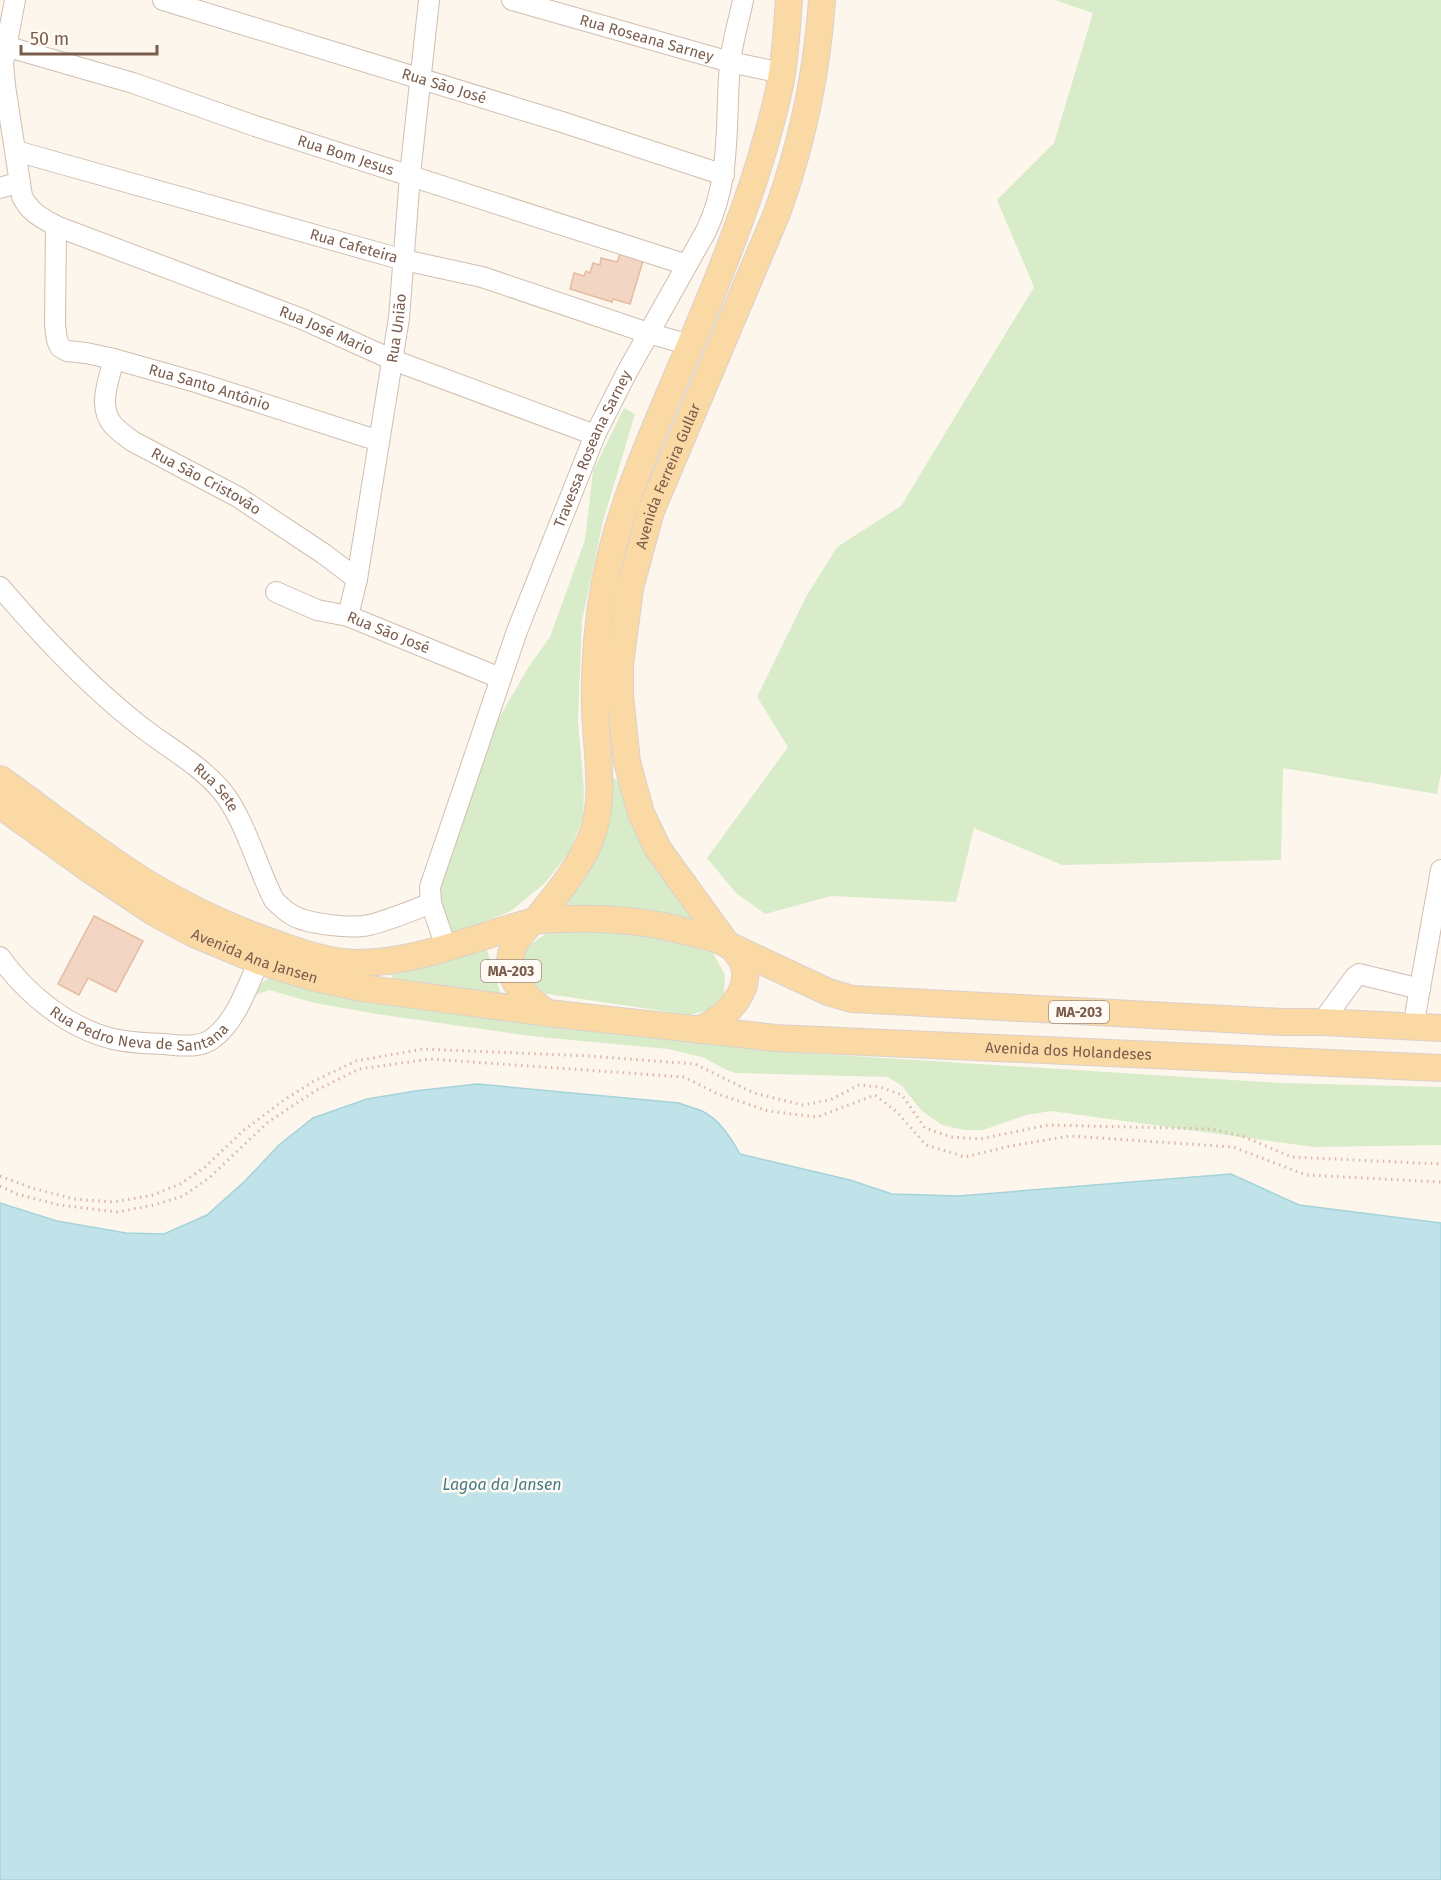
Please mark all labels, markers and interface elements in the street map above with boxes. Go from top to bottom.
street label: Rua Roseana Sarney [578,11,716,66]
scale bar [21,18,158,56]
text: 50 m [30,28,69,50]
street label: Rua São José [400,65,489,107]
street label: Rua Bom Jesus [295,131,396,179]
street label: Rua Cafeteira [308,225,400,267]
street label: Rua União [383,293,410,364]
street label: Rua José Mario [277,302,376,359]
street label: Rua Santo Antônio [147,360,273,414]
street label: Travessa Roseana Sarney [550,367,636,530]
street label: Avenida Ferreira Gullar [632,400,705,551]
street label: Rua São Cristovão [148,444,264,519]
street label: Rua São José [344,608,432,657]
street label: Rua Sete [190,759,243,815]
street label: Avenida Ana Jansen [189,925,320,987]
road number: MA-203 [481,960,541,982]
road number: MA-203 [1049,1001,1109,1023]
street label: Rua Pedro Neva de Santana [47,1002,232,1055]
street label: Avenida dos Holandeses [985,1038,1152,1064]
water label: Lagoa da Jansen [442,1475,562,1494]

